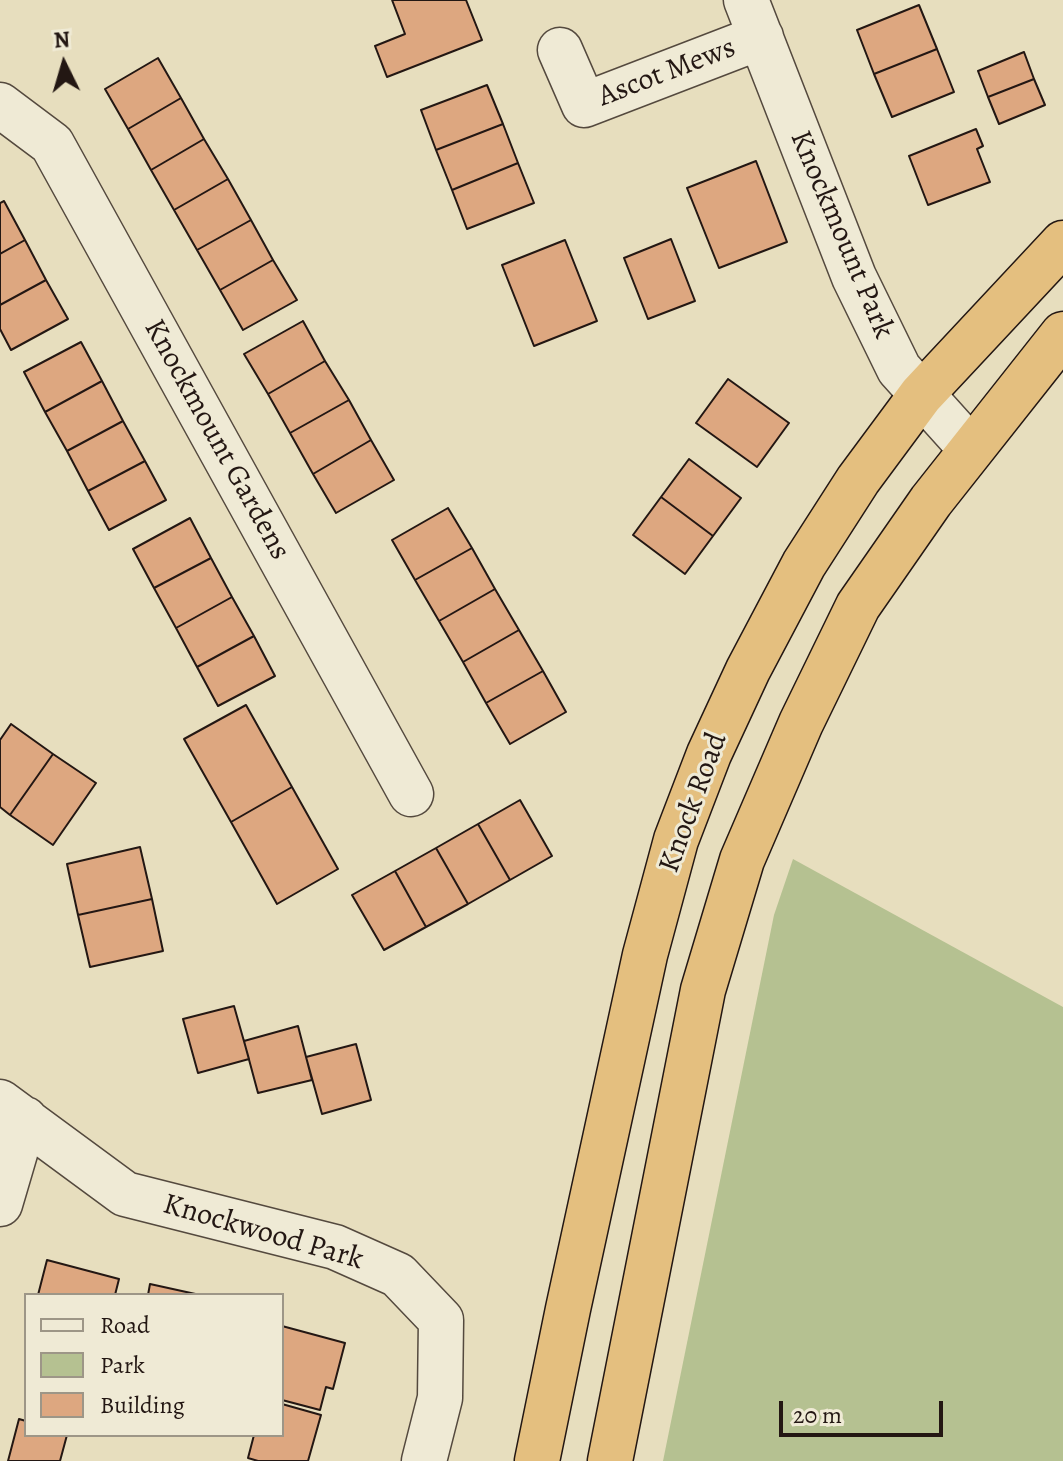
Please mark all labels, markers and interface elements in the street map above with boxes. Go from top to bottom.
north arrow [24,24,104,104]
text: N [53,24,71,56]
street label: Ascot Mews [593,30,741,116]
street label: Knockmount Park [781,126,901,344]
street label: Knockmount Gardens [135,314,297,566]
street label: Knock Road [652,728,736,878]
street label: Knockwood Park [159,1187,367,1279]
legend [24,1293,284,1437]
text: Road [100,1309,150,1341]
text: Park [100,1349,145,1381]
scale bar [783,1385,947,1435]
text: Building [100,1389,185,1421]
text: 20 m [793,1399,842,1431]

